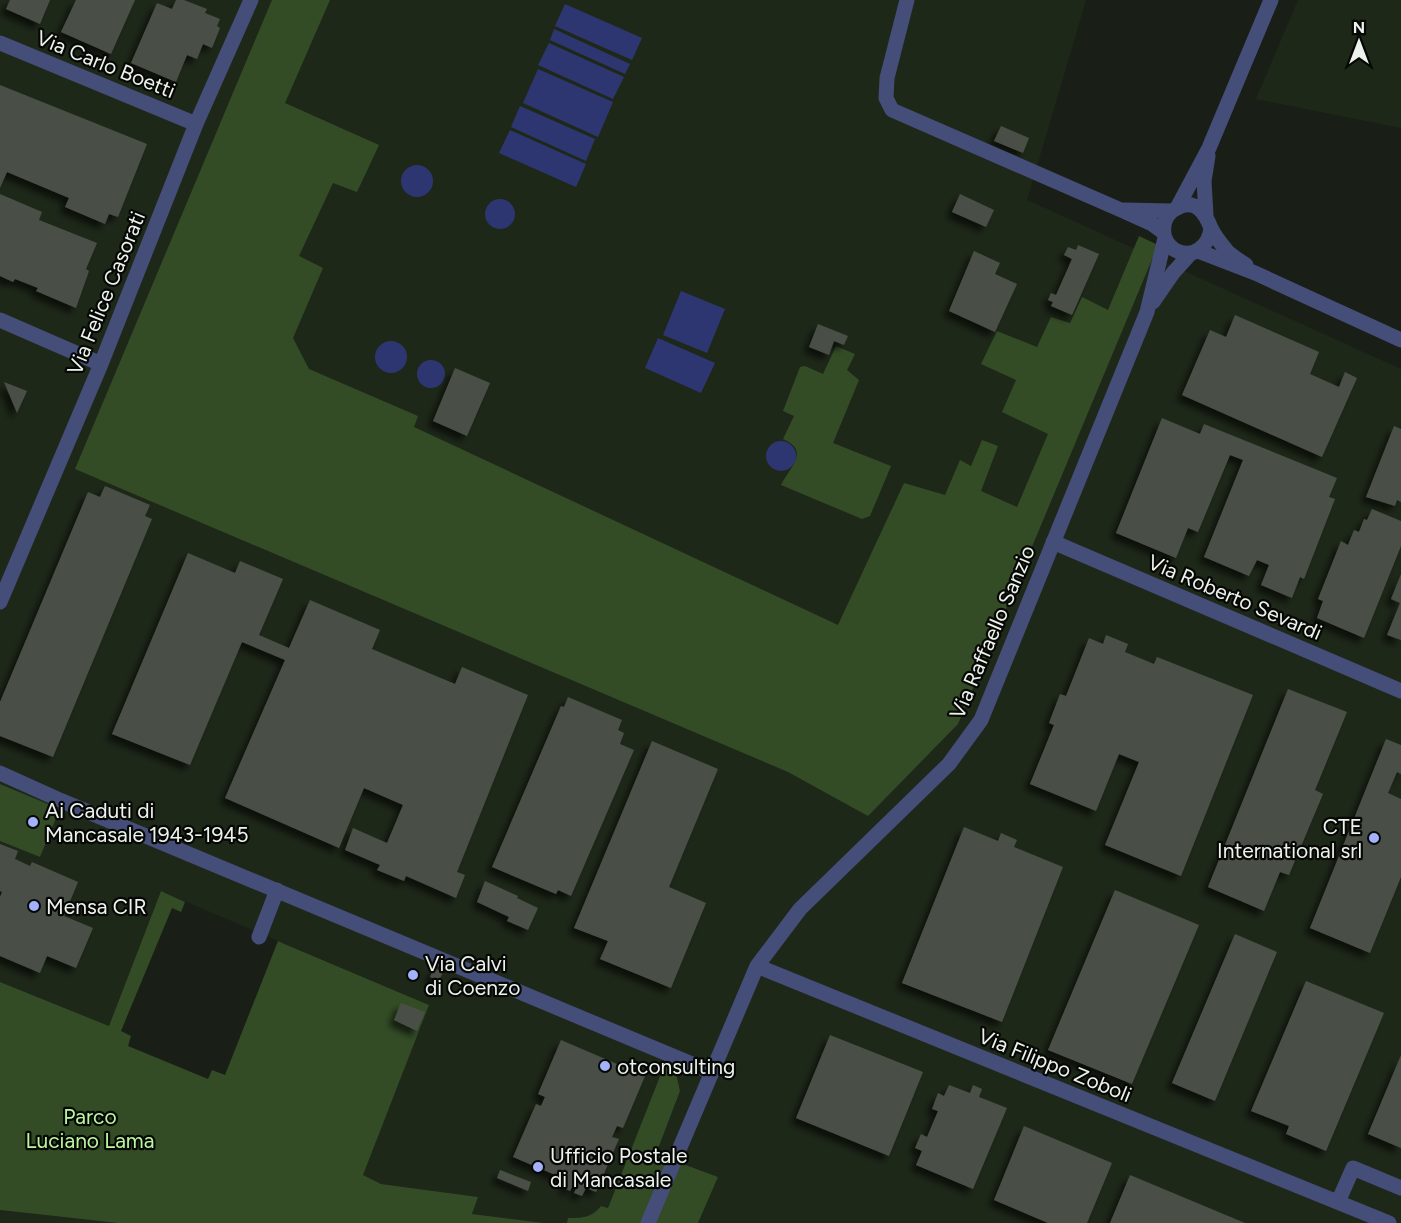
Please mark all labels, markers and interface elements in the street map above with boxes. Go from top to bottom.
north arrow [1329,12,1389,72]
text: N [1353,18,1365,37]
street label: Via Carlo Boetti [33,25,179,103]
street label: Via Felice Casorati [62,208,150,378]
street label: Via Raffaello Sanzio [944,541,1040,723]
street label: Via Roberto Sevardi [1144,549,1326,645]
place label: Ai Caduti di Mancasale 1943-1945 [45,798,249,847]
place label: CTE International srl [1217,814,1362,863]
marker: Ai Caduti di Mancasale 1943-1945 [26,815,40,829]
marker: CTE International srl [1367,831,1381,845]
place label: Mensa CIR [46,894,147,919]
marker: Mensa CIR [27,899,41,913]
place label: Via Calvi di Coenzo [425,951,520,1000]
marker: Via Calvi di Coenzo [406,968,420,982]
street label: Via Filippo Zoboli [975,1023,1135,1107]
place label: otconsulting [617,1054,735,1079]
marker: otconsulting [598,1059,612,1073]
park label: Parco Luciano Lama [26,1104,154,1153]
place label: Ufficio Postale di Mancasale [550,1143,687,1192]
marker: Ufficio Postale di Mancasale [531,1160,545,1174]

